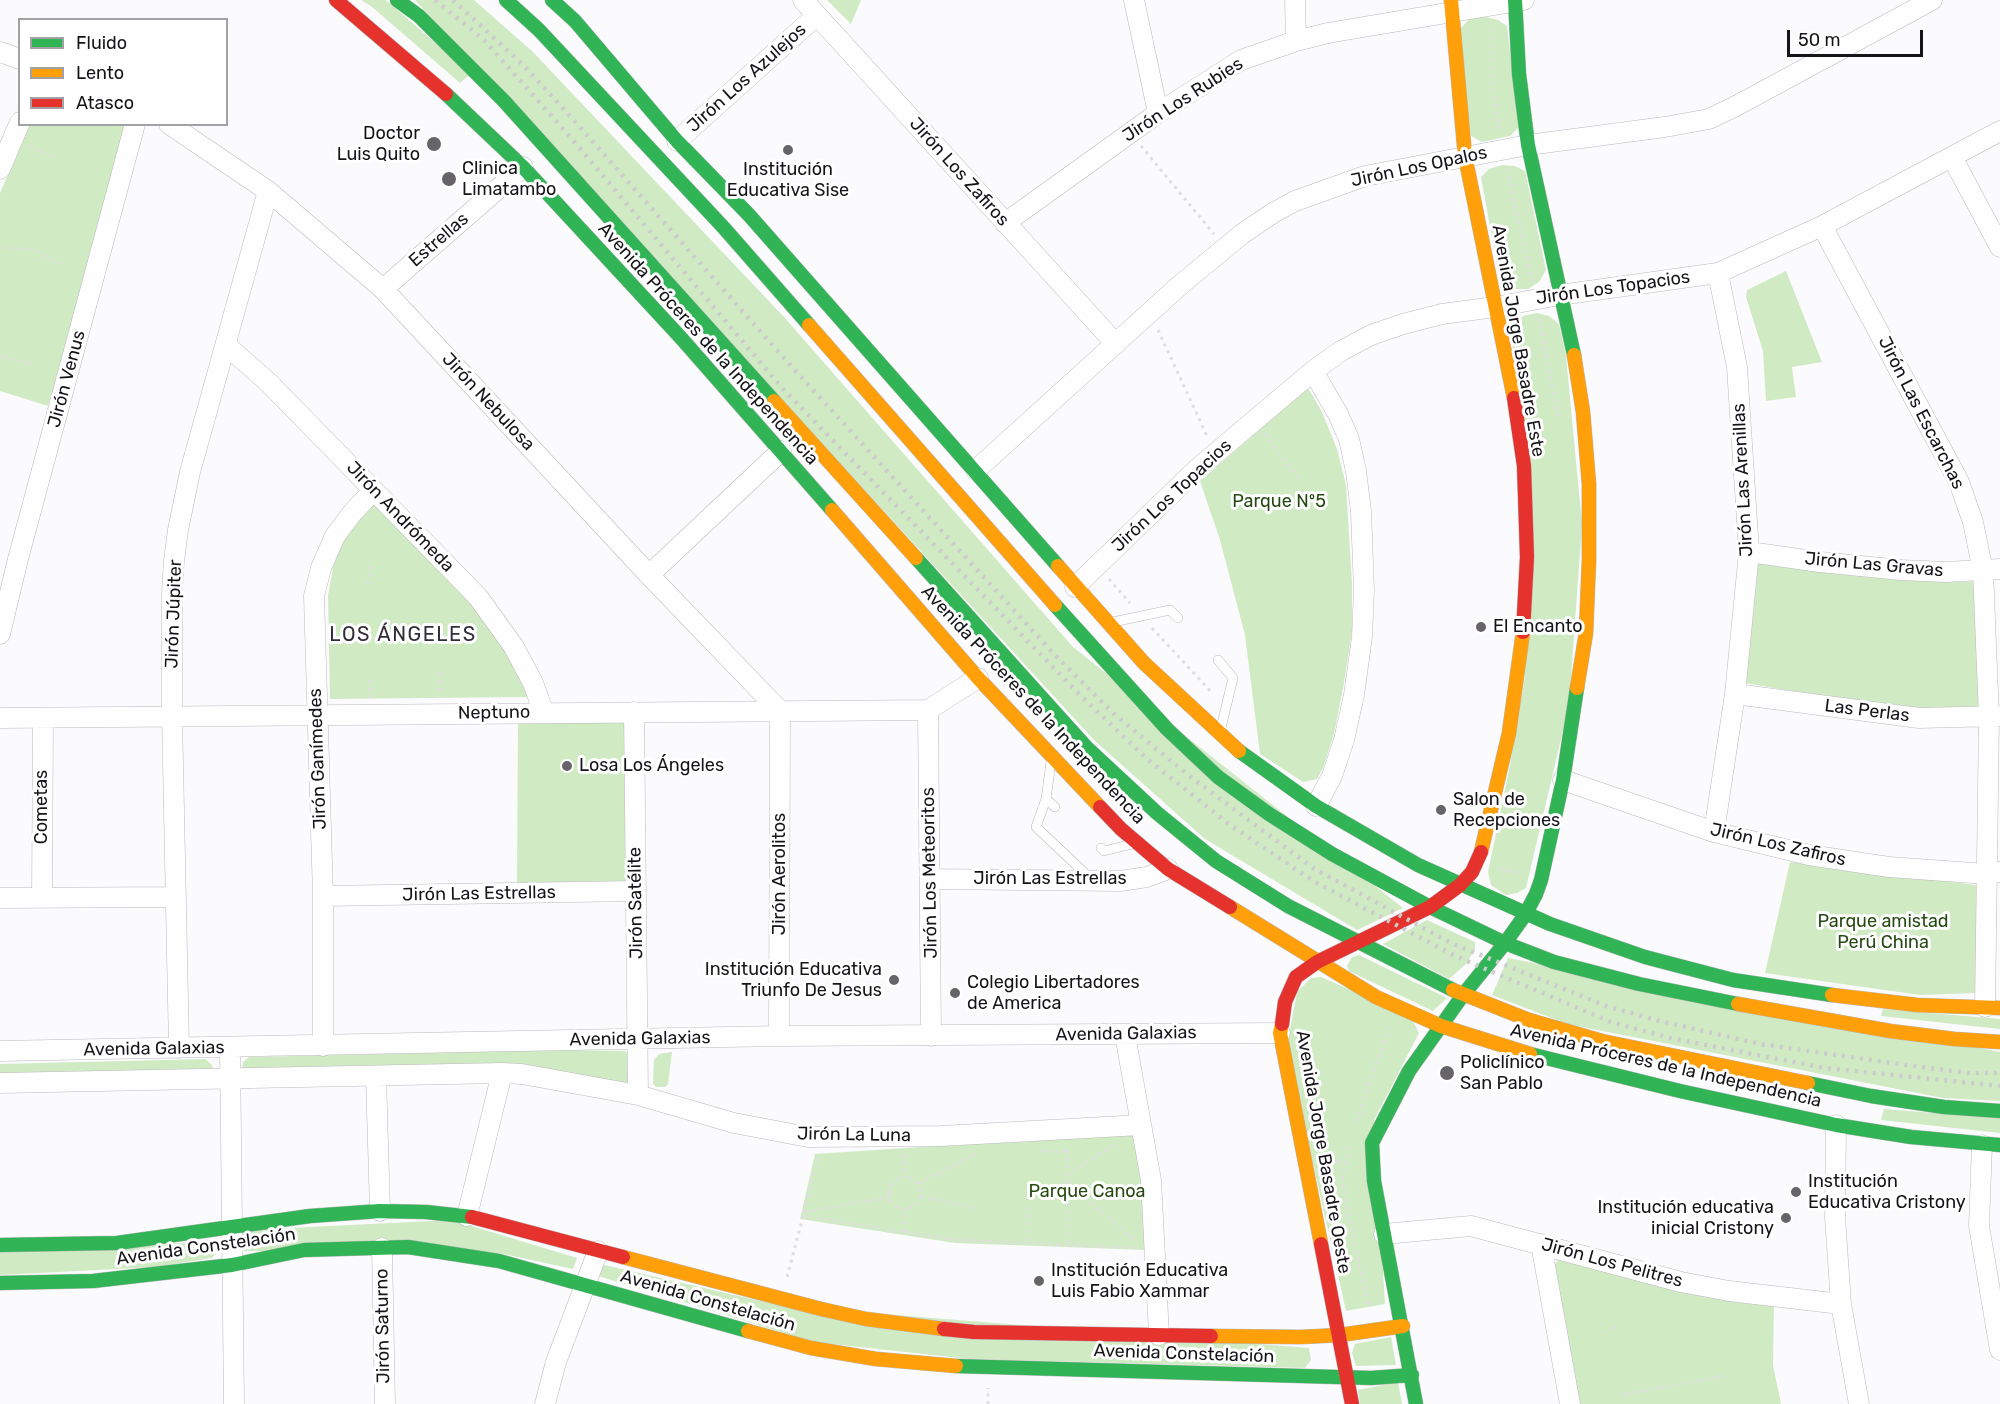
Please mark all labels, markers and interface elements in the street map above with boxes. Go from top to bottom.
legend [18,18,228,126]
scale bar [1790,18,1926,56]
street label: Jirón Los Azulejos [683,19,811,137]
text: 50 m [1798,29,1841,51]
text: Fluido [76,32,127,54]
street label: Jirón Los Rubies [1119,53,1247,147]
text: Lento [76,62,124,84]
text: Atasco [76,92,134,114]
street label: Jirón Los Zafiros [905,113,1013,231]
place label: Doctor Luis Quito [337,123,420,166]
marker: Doctor Luis Quito [425,135,443,153]
street label: Jirón Los Opalos [1349,142,1489,192]
marker: Institución Educativa Sise [781,143,795,157]
place label: Clinica Limatambo [462,158,556,201]
place label: Institución Educativa Sise [727,159,849,201]
marker: Clinica Limatambo [440,170,458,188]
street label: Estrellas [405,208,473,272]
street label: Avenida Próceres de la Independencia [593,218,823,470]
street label: Avenida Jorge Basadre Este [1487,223,1549,459]
street label: Jirón Los Topacios [1535,266,1691,310]
street label: Jirón Venus [44,328,90,430]
street label: Jirón Las Escarchas [1873,333,1969,493]
street label: Jirón Nebulosa [437,349,539,455]
street label: Jirón Las Arenillas [1728,403,1758,557]
street label: Jirón Los Topacios [1108,435,1236,557]
street label: Jirón Andrómeda [342,457,458,577]
park label: Parque Nº5 [1232,491,1326,513]
street label: Jirón Las Gravas [1804,548,1944,582]
street label: Jirón Júpiter [161,559,187,669]
street label: Avenida Próceres de la Independencia [916,581,1150,829]
place label: El Encanto [1493,616,1583,638]
marker: El Encanto [1474,620,1488,634]
district label: LOS ÁNGELES [329,623,477,647]
street label: Jirón Ganímedes [305,688,331,830]
street label: Las Perlas [1823,695,1911,727]
street label: Neptuno [458,702,530,724]
place label: Losa Los Ángeles [579,755,724,777]
marker: Losa Los Ángeles [560,759,574,773]
street label: Cometas [31,770,53,844]
street label: Jirón Los Meteoritos [918,787,942,959]
place label: Salon de Recepciones [1453,789,1560,832]
marker: Salon de Recepciones [1434,803,1448,817]
street label: Jirón Aerolitos [769,813,791,935]
street label: Jirón Los Zafiros [1708,819,1848,871]
street label: Jirón Satélite [624,847,648,959]
street label: Jirón Las Estrellas [973,868,1127,890]
street label: Jirón Las Estrellas [402,882,556,906]
park label: Parque amistad Perú China [1817,911,1949,954]
place label: Institución Educativa Triunfo De Jesus [705,959,882,1002]
place label: Colegio Libertadores de America [967,972,1140,1014]
marker: Institución Educativa Triunfo De Jesus [887,973,901,987]
marker: Colegio Libertadores de America [948,986,962,1000]
street label: Avenida Próceres de la Independencia [1508,1020,1824,1112]
street label: Avenida Galaxias [1055,1022,1197,1046]
street label: Avenida Galaxias [569,1027,711,1051]
street label: Avenida Jorge Basadre Oeste [1291,1029,1355,1275]
street label: Avenida Galaxias [83,1037,225,1061]
place label: Policlínico San Pablo [1460,1052,1545,1094]
marker: Policlínico San Pablo [1438,1064,1456,1082]
street label: Jirón La Luna [797,1123,911,1147]
place label: Institución Educativa Cristony [1808,1171,1966,1214]
park label: Parque Canoa [1028,1181,1146,1203]
marker: Institución Educativa Cristony [1789,1185,1803,1199]
place label: Institución educativa inicial Cristony [1597,1197,1774,1240]
marker: Institución educativa inicial Cristony [1779,1211,1793,1225]
street label: Avenida Constelación [115,1224,297,1270]
street label: Jirón Los Pelitres [1539,1234,1685,1292]
place label: Institución Educativa Luis Fabio Xammar [1051,1260,1228,1302]
street label: Avenida Constelación [618,1266,798,1336]
street label: Jirón Saturno [371,1268,395,1384]
marker: Institución Educativa Luis Fabio Xammar [1032,1274,1046,1288]
street label: Avenida Constelación [1093,1340,1275,1368]

